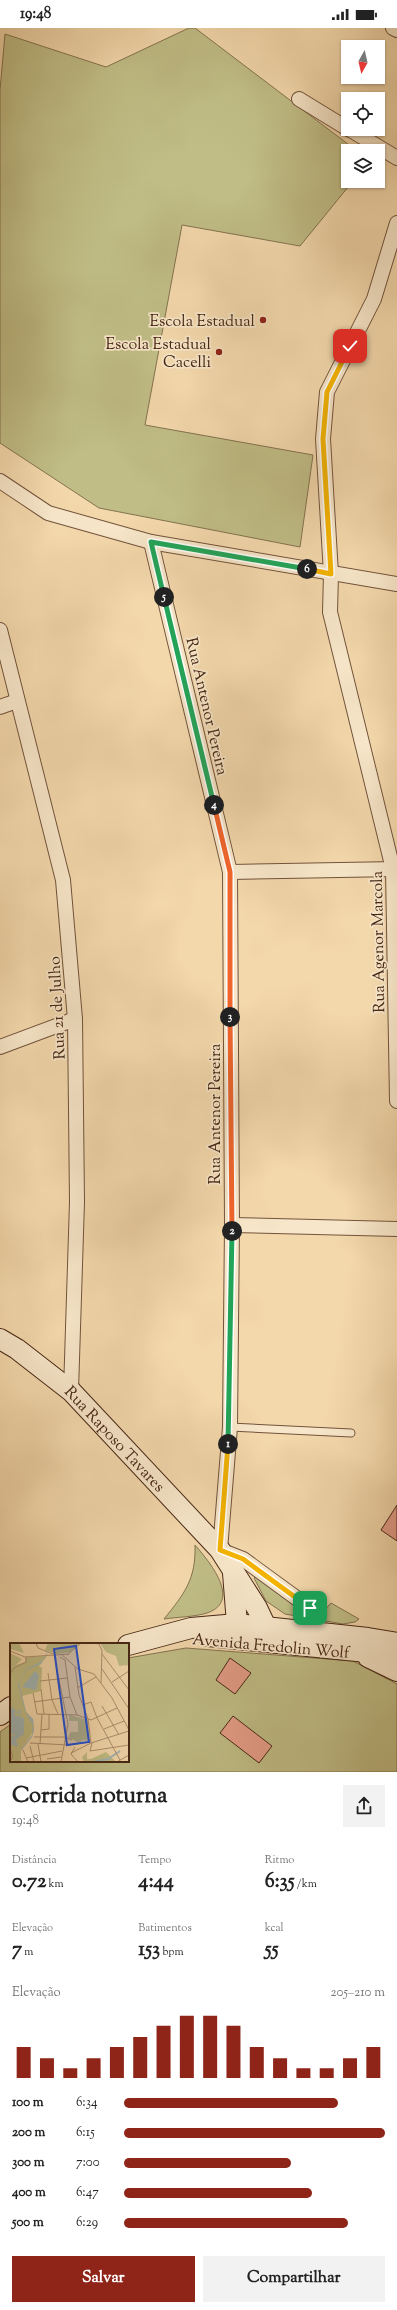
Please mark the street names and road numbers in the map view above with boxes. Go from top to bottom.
street label: Rua Antenor Pereira [179,635,233,778]
street label: Rua Agenor Marcola [367,870,392,1013]
street label: Rua 21 de Julho [44,955,73,1060]
street label: Rua Antenor Pereira [205,1043,228,1184]
street label: Rua Raposo Tavares [58,1382,169,1498]
street label: Avenida Fredolin Wolf [191,1629,352,1666]

